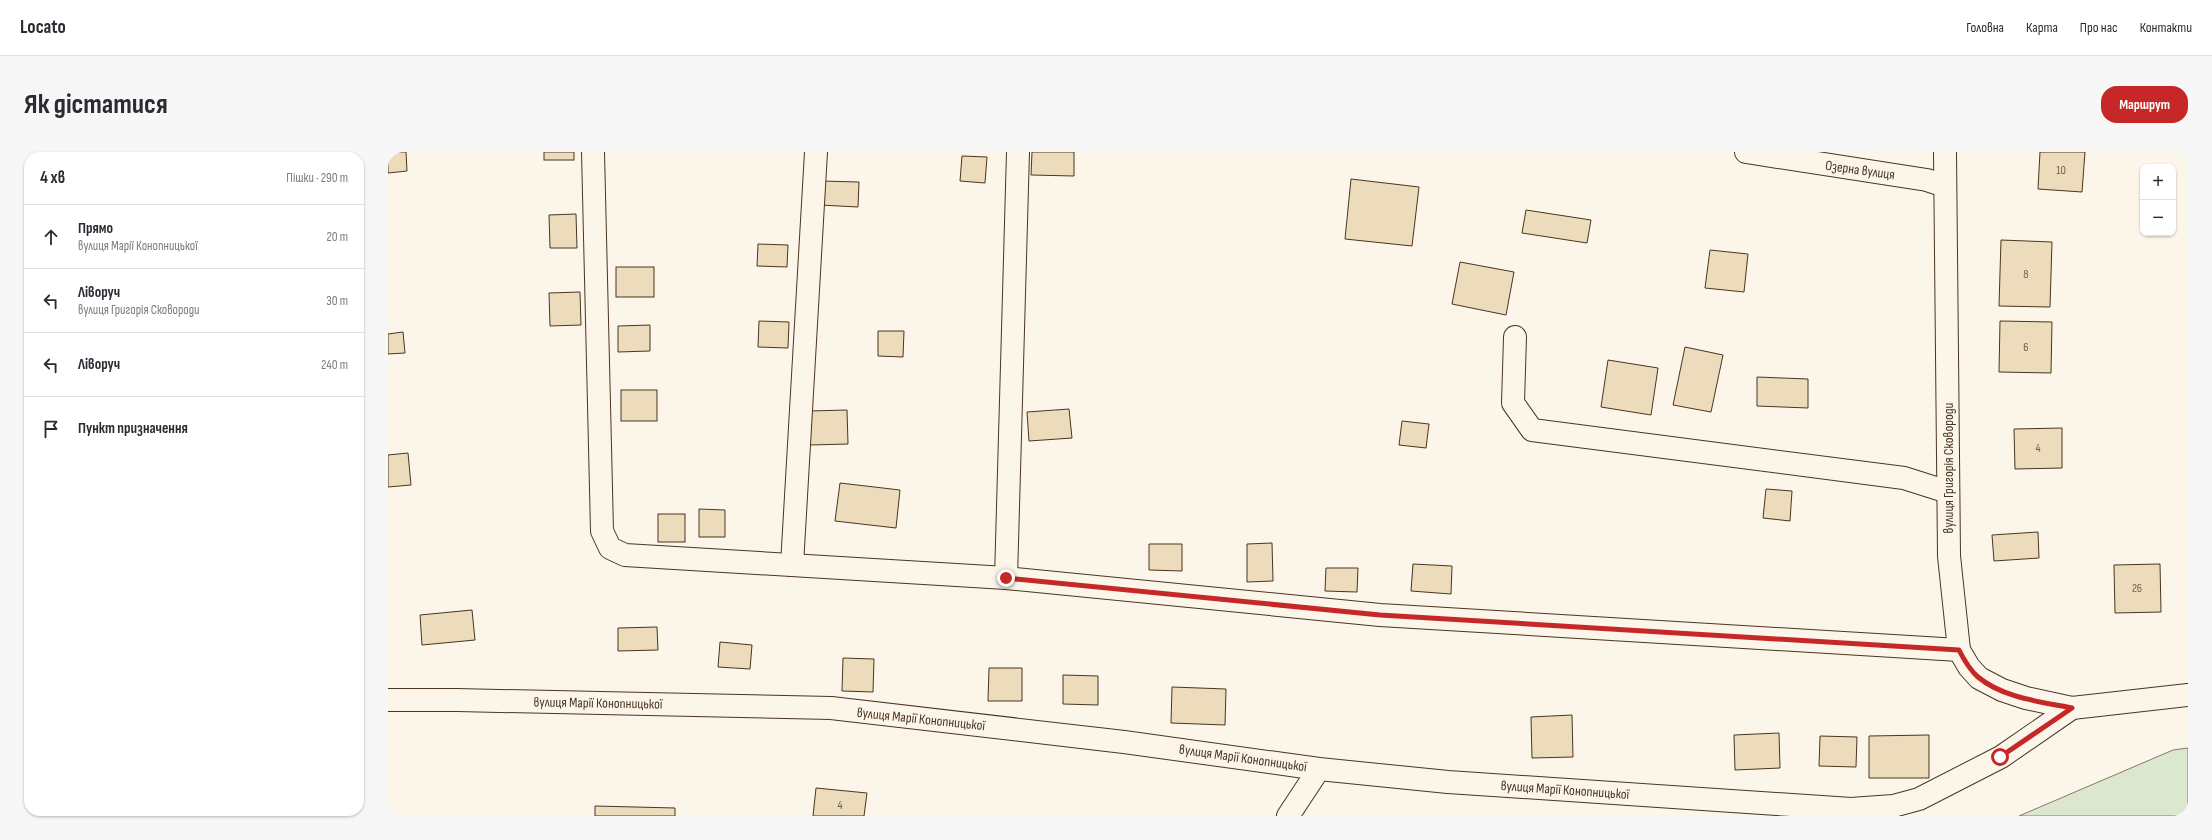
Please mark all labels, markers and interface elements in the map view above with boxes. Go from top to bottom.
text: Locato [20,16,66,39]
text: Головна [1966,19,2004,36]
text: Карта [2026,19,2058,36]
text: Про нас [2080,19,2118,36]
text: Контакти [2140,19,2192,36]
button: Маршрут [2101,86,2188,123]
text: Як дістатися [24,88,168,121]
street label: Озерна вулиця [1824,157,1896,183]
house number: 10 [2056,163,2066,178]
map controls [2140,164,2176,236]
button: + [2140,164,2176,200]
text: 4 хв [40,168,65,188]
text: Пішки · 290 m [286,170,348,186]
button: − [2140,200,2176,236]
text: Прямо [78,219,113,238]
icon: ahead [40,226,62,248]
text: 20 m [326,229,348,245]
text: вулиця Марії Конопницької [78,238,198,254]
house number: 8 [2023,267,2029,282]
text: Ліворуч [78,283,120,302]
icon: left [40,290,62,312]
text: 30 m [326,293,348,309]
text: вулиця Григорія Сковороди [78,302,200,318]
house number: 6 [2023,340,2029,355]
icon: left [40,354,62,376]
text: Ліворуч [78,355,120,374]
text: 240 m [321,357,348,373]
street label: вулиця Григорія Сковороди [1940,402,1957,533]
icon: arrive [40,418,62,440]
text: Пункт призначення [78,419,188,438]
house number: 4 [2035,441,2041,456]
route end [997,569,1015,587]
house number: 26 [2132,581,2142,596]
street label: вулиця Марії Конопницької [533,693,663,713]
street label: вулиця Марії Конопницької [856,704,986,734]
street label: вулиця Марії Конопницької [1178,741,1308,775]
route start [1991,748,2009,766]
street label: вулиця Марії Конопницької [1500,777,1630,803]
house number: 4 [837,798,843,813]

